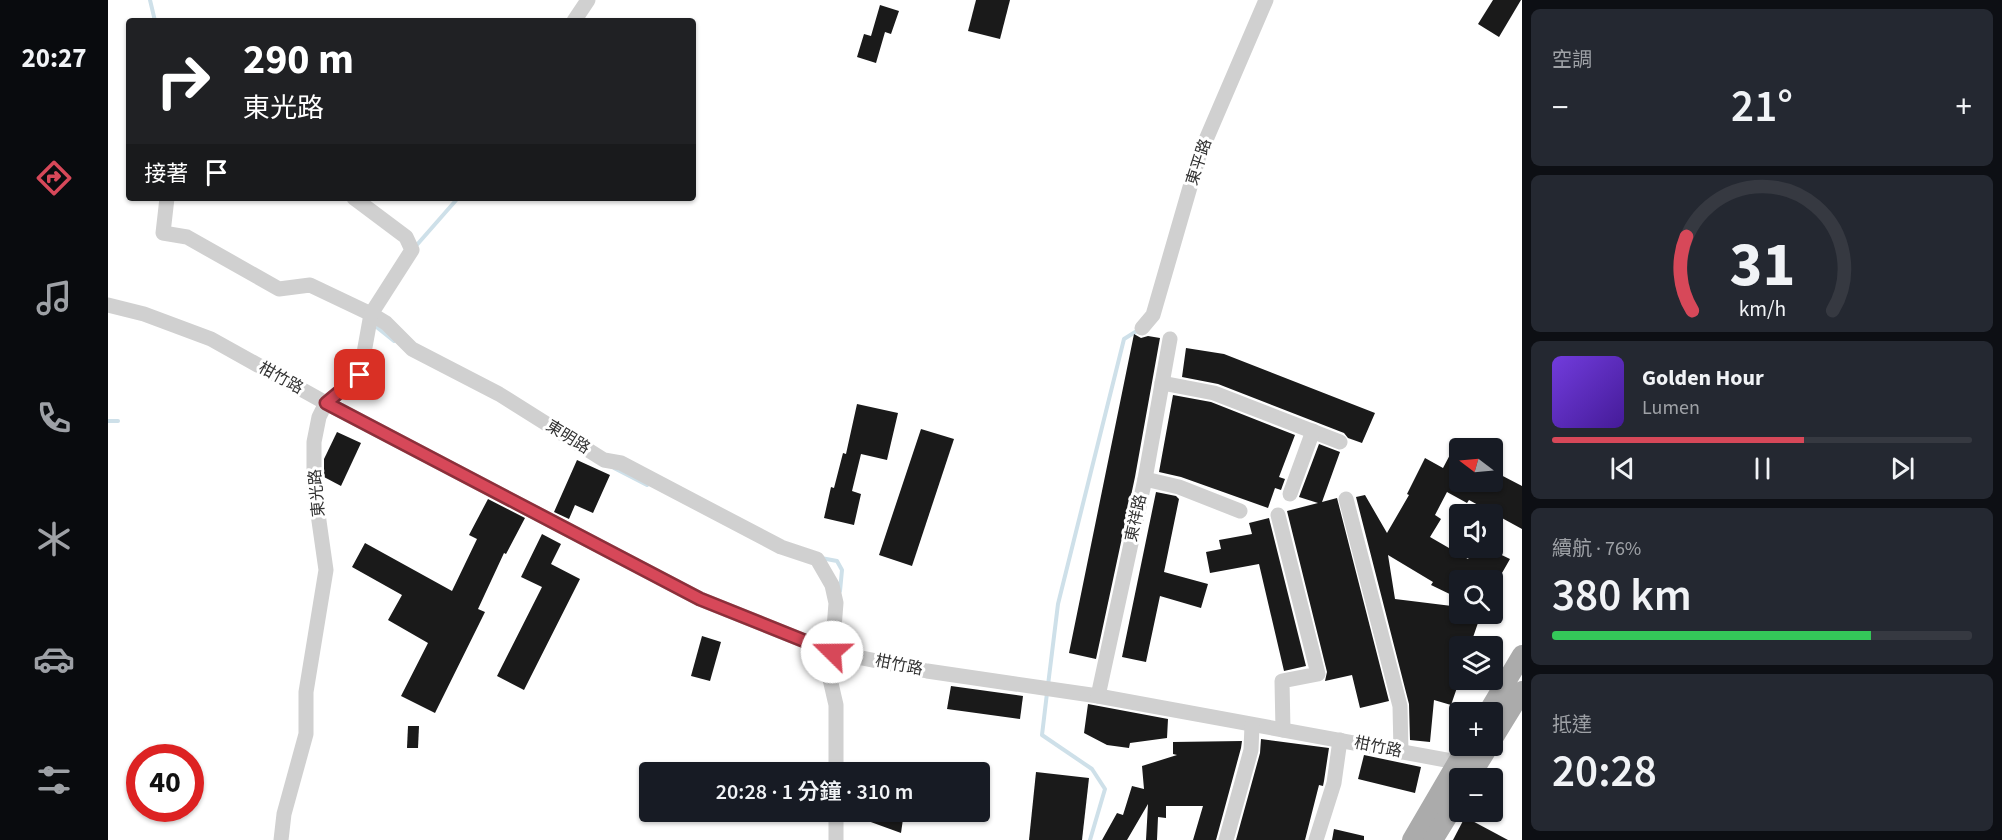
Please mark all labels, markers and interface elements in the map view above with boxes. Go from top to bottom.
text: 290 m [243,30,354,90]
text: 20:27 [21,39,87,78]
icon: right [144,42,222,120]
text: 空調 [1552,46,1592,74]
text: 21° [1731,75,1793,139]
text: − [1552,84,1568,131]
text: + [1956,84,1972,131]
text: 東光路 [243,89,324,128]
street label: 東平路 [1181,136,1217,188]
icon: arrive [200,156,233,189]
icon: directions [33,157,75,199]
text: 接著 [144,158,188,190]
text: 31 [1729,221,1795,310]
icon: music [33,277,75,319]
text: km/h [1738,294,1786,325]
pin [334,349,385,400]
street label: 柑竹路 [255,357,307,399]
icon: arrive [343,358,376,391]
text: Golden Hour [1642,362,1764,394]
text: Lumen [1642,394,1700,422]
icon: phone [33,397,75,439]
street label: 東明路 [542,415,594,459]
north arrow [1449,438,1503,492]
map controls [1449,438,1503,822]
icon: previous [1606,452,1639,485]
icon: pause [1746,452,1779,485]
icon: next [1886,452,1919,485]
street label: 東光路 [304,468,330,518]
street label: 東祥路 [1120,492,1152,544]
button: sound [1449,504,1503,558]
icon: climate [33,518,75,560]
text: 續航 · 76% [1552,535,1641,563]
text: 380 km [1552,564,1692,628]
button: search [1449,570,1503,624]
position arrow [800,620,864,684]
button: layers [1449,636,1503,690]
icon: car [33,638,75,680]
street label: 柑竹路 [873,650,925,680]
button: + [1449,702,1503,756]
text: 抵達 [1552,711,1592,739]
street label: 柑竹路 [1352,732,1404,762]
text: 20:28 [1552,740,1657,804]
speed limit sign: 40 [126,744,204,822]
icon: filters [33,759,75,801]
button: − [1449,768,1503,822]
text: 20:28 · 1 分鐘 · 310 m [716,776,913,808]

